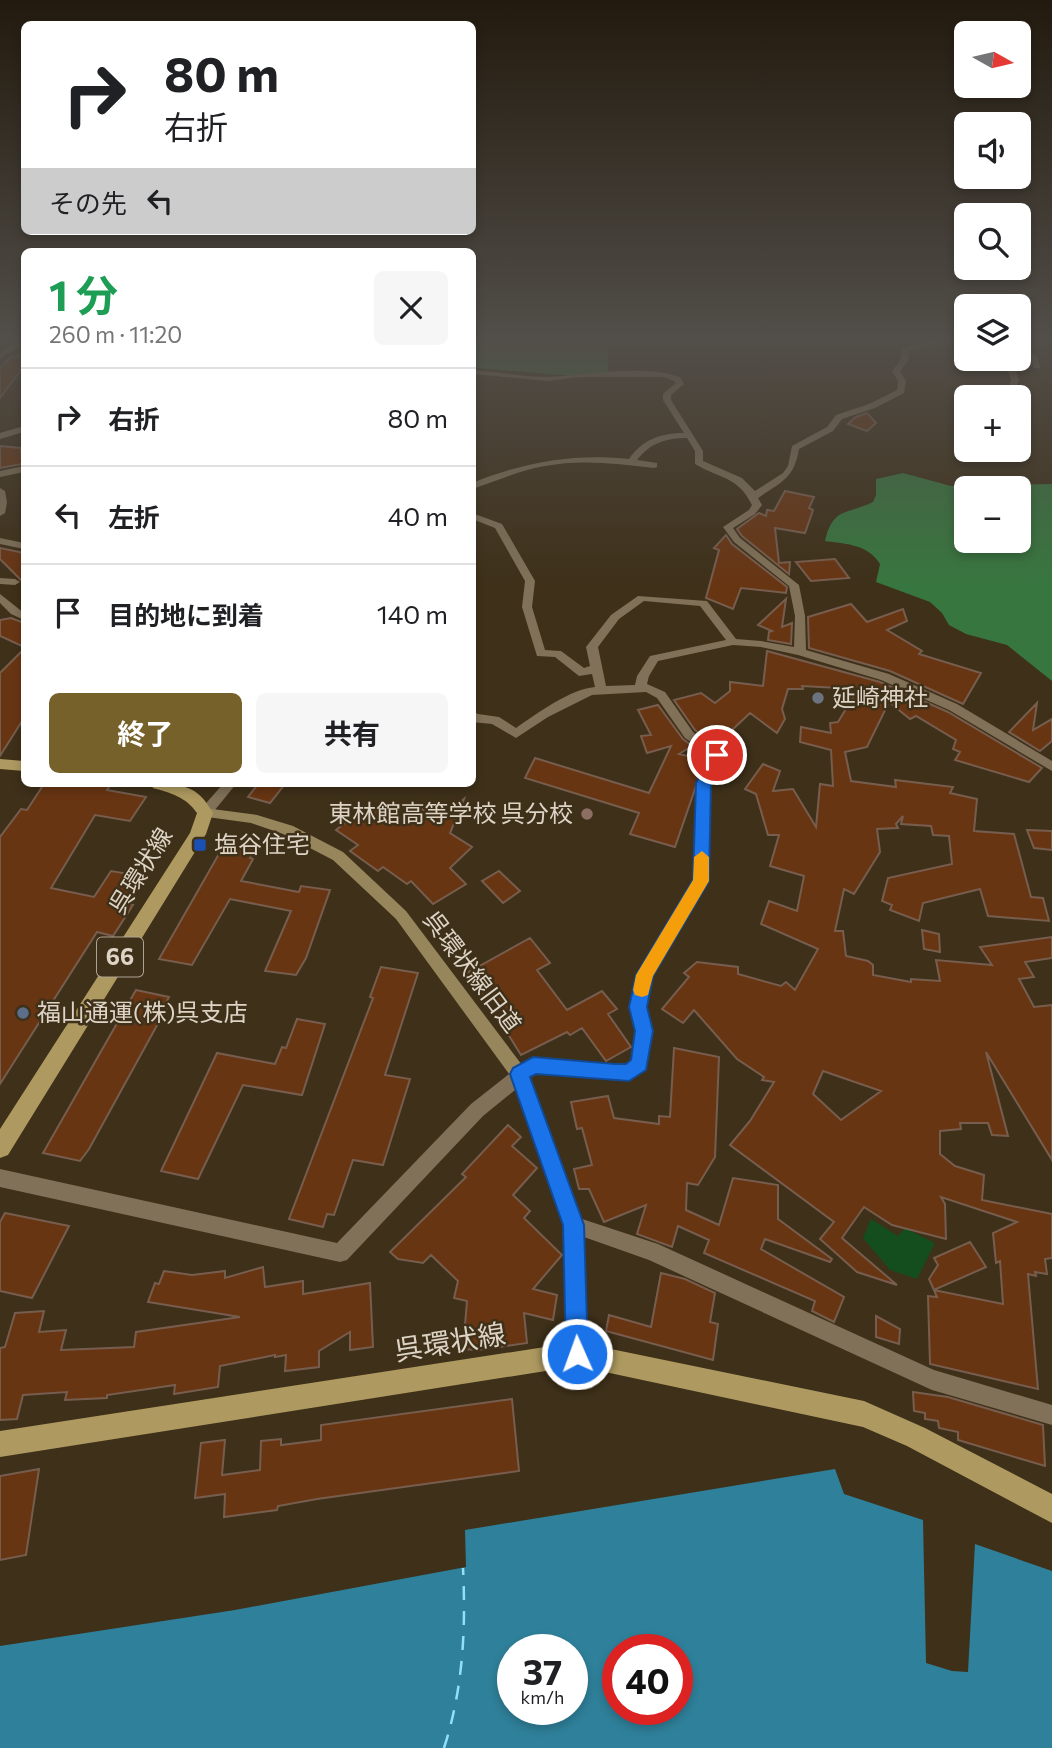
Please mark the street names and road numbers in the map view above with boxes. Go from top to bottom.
street label: 呉環状線 [102,822,177,919]
street label: 呉環状線旧道 [418,905,528,1037]
road number: 66 [97,938,143,976]
street label: 呉環状線 [392,1315,508,1367]

